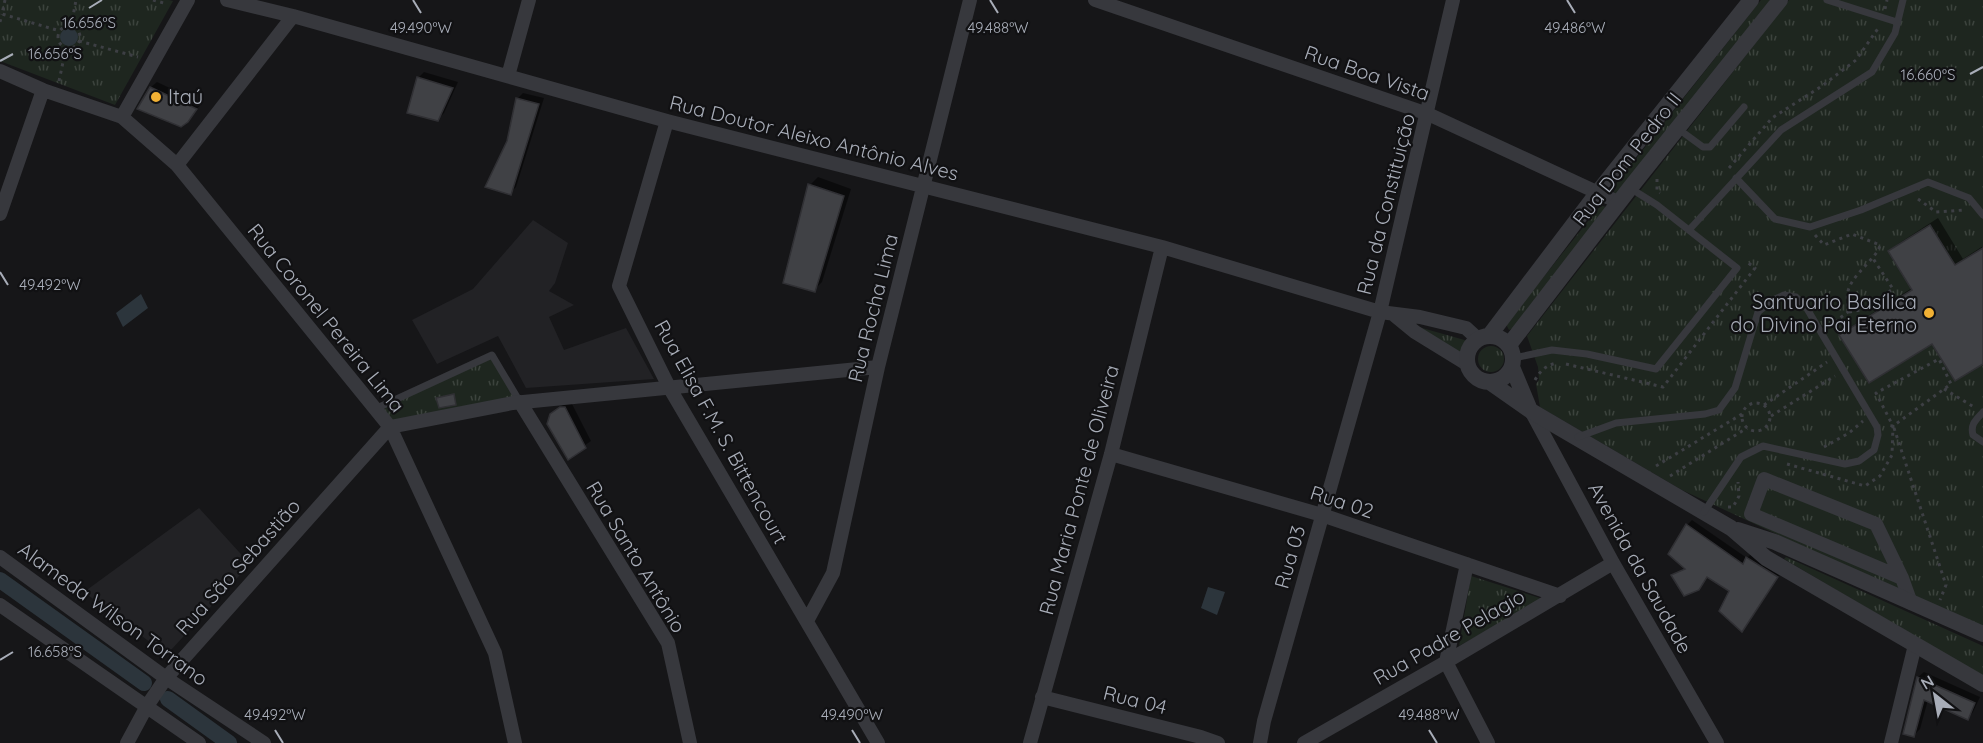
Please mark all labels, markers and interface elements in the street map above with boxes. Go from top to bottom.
text: 16.656°S [62,13,116,32]
text: 49.490°W [390,18,453,37]
text: 49.488°W [967,18,1029,37]
text: 49.486°W [1544,18,1606,37]
street label: Rua Boa Vista [1301,39,1433,106]
text: 16.656°S [28,44,82,63]
text: 16.660°S [1901,65,1955,84]
place label: Itaú [168,84,203,109]
street label: Rua Dom Pedro II [1567,87,1686,230]
street label: Rua Doutor Aleixo Antônio Alves [667,89,961,186]
marker: Itaú [149,90,163,104]
street label: Rua da Constituição [1351,111,1420,297]
street label: Rua Coronel Pereira Lima [242,218,410,417]
street label: Rua Rocha Lima [842,231,903,385]
text: 49.492°W [19,275,81,294]
place label: Santuario Basílica do Divino Pai Eterno [1730,289,1917,337]
marker: Santuario Basílica do Divino Pai Eterno [1922,306,1936,320]
street label: Rua Elisa F.M. S. Bittencourt [649,315,794,548]
street label: Rua Maria Ponte de Oliveira [1033,362,1124,618]
street label: Rua Santo Antônio [581,476,692,637]
street label: Avenida da Saudade [1583,478,1698,658]
street label: Rua 02 [1307,480,1377,523]
street label: Rua São Sebastião [170,493,305,640]
street label: Rua 03 [1269,522,1310,591]
street label: Alameda Wilson Torrano [14,536,213,691]
street label: Rua Padre Pelagio [1369,583,1529,690]
text: 16.658°S [28,642,82,661]
north arrow [1905,665,1965,725]
text: N [1917,671,1937,694]
street label: Rua 04 [1101,680,1169,719]
text: 49.492°W [244,705,306,724]
text: 49.490°W [821,705,884,724]
text: 49.488°W [1398,705,1460,724]

